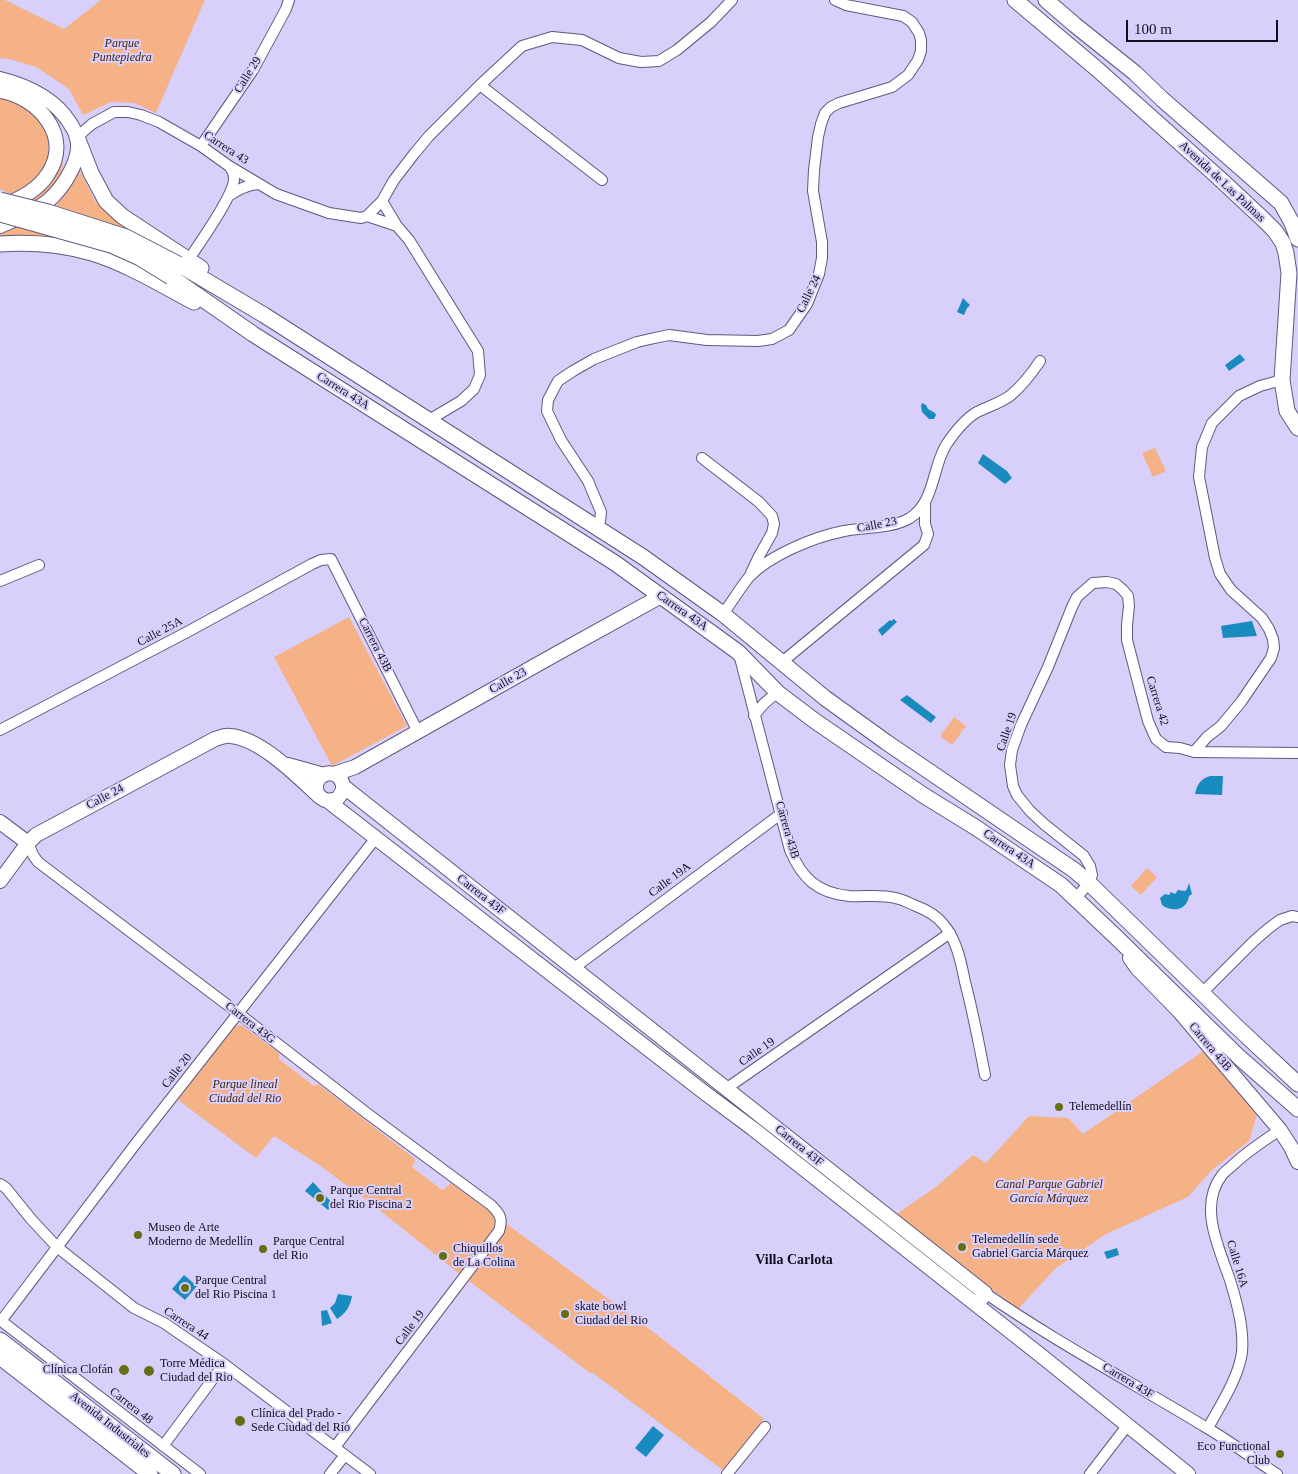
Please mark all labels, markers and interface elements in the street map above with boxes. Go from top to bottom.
scale bar [1128,10,1280,42]
text: 100 m [1134,21,1172,37]
park label: Parque Puntepiedra [92,37,152,65]
street label: Calle 29 [231,54,265,96]
street label: Carrera 43 [201,128,251,168]
street label: Avenida de Las Palmas [1176,139,1268,225]
street label: Calle 24 [794,273,824,315]
street label: Carrera 43A [314,369,372,413]
street label: Calle 23 [856,514,898,536]
street label: Carrera 43A [653,588,711,634]
street label: Calle 25A [135,614,185,650]
street label: Carrera 43B [355,615,395,675]
street label: Calle 23 [487,665,529,697]
street label: Carrera 42 [1143,675,1171,727]
street label: Calle 19 [994,711,1020,753]
street label: Calle 24 [84,781,126,813]
street label: Carrera 43B [772,800,802,860]
street label: Carrera 43A [980,826,1038,872]
street label: Calle 19A [646,860,694,900]
street label: Carrera 43F [454,872,508,918]
street label: Carrera 43G [222,999,278,1047]
street label: Carrera 43B [1186,1020,1234,1074]
street label: Calle 19 [736,1035,778,1069]
street label: Calle 20 [159,1051,195,1091]
park label: Parque lineal Ciudad del Rio [209,1078,281,1106]
place label: Telemedellín [1069,1100,1131,1114]
marker: Telemedellín [1053,1101,1065,1113]
street label: Carrera 43F [772,1122,826,1170]
park label: Canal Parque Gabriel García Márquez [995,1178,1103,1206]
place label: Parque Central del Rio Piscina 2 [330,1184,412,1212]
marker: Parque Central del Rio Piscina 2 [314,1192,326,1204]
place label: Museo de Arte Moderno de Medellín [148,1221,253,1249]
marker: Museo de Arte Moderno de Medellín [132,1229,144,1241]
place label: Telemedellín sede Gabriel García Márquez [972,1233,1089,1261]
place label: Parque Central del Rio [273,1235,345,1263]
street label: Calle 16A [1223,1238,1251,1290]
marker: Telemedellín sede Gabriel García Márquez [956,1241,968,1253]
place label: Chiquillos de La Colina [453,1242,515,1270]
marker: Parque Central del Rio [257,1243,269,1255]
marker: Chiquillos de La Colina [437,1250,449,1262]
district label: Villa Carlota [755,1252,833,1268]
place label: Parque Central del Rio Piscina 1 [195,1274,277,1302]
marker: Parque Central del Rio Piscina 1 [179,1282,191,1294]
place label: skate bowl Ciudad del Rio [575,1300,648,1328]
street label: Carrera 44 [161,1304,211,1344]
street label: Calle 19 [392,1308,428,1348]
marker: skate bowl Ciudad del Rio [559,1308,571,1320]
place label: Torre Médica Ciudad del Rio [160,1357,233,1385]
street label: Carrera 43F [1100,1360,1156,1402]
place label: Clínica Clofán [43,1363,113,1377]
marker: Clínica Clofán [117,1363,131,1377]
marker: Torre Médica Ciudad del Rio [142,1364,156,1378]
street label: Carrera 48 [106,1385,156,1427]
street label: Avenida Industriales [67,1389,153,1461]
place label: Clínica del Prado - Sede Ciudad del Río [251,1407,350,1435]
marker: Clínica del Prado - Sede Ciudad del Río [233,1414,247,1428]
place label: Eco Functional Club [1197,1440,1270,1468]
marker: Eco Functional Club [1274,1448,1286,1460]

